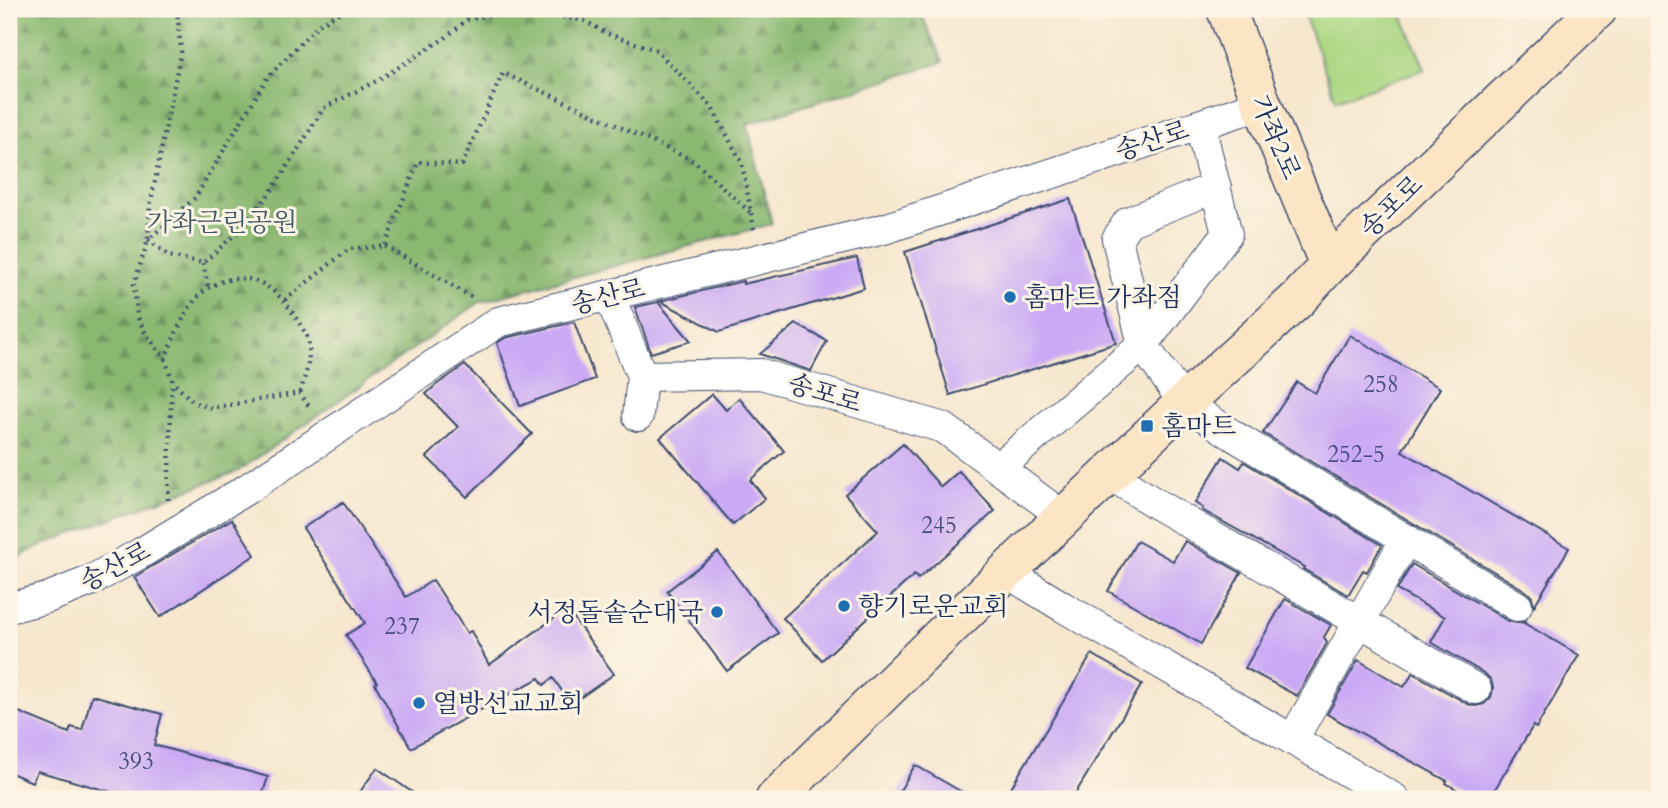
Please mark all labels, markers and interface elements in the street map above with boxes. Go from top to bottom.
street label: 가좌2로 [1242,90,1309,185]
street label: 송산로 [1111,112,1193,169]
street label: 송포로 [1352,168,1431,245]
park label: 가좌근린공원 [147,205,297,240]
street label: 송산로 [567,270,649,323]
place label: 홈마트 가좌점 [1024,280,1182,315]
marker: 홈마트 가좌점 [1002,289,1018,305]
street label: 송포로 [784,366,866,421]
house number: 258 [1363,369,1399,400]
place label: 홈마트 [1161,409,1236,444]
marker: 홈마트 [1139,418,1155,434]
house number: 252-5 [1327,439,1385,470]
house number: 245 [921,510,957,541]
street label: 송산로 [74,533,157,600]
place label: 향기로운교회 [858,589,1009,624]
place label: 서정돌솥순대국 [527,595,703,630]
marker: 향기로운교회 [836,598,852,614]
marker: 서정돌솥순대국 [709,604,725,620]
house number: 237 [384,611,420,642]
place label: 열방선교교회 [433,686,584,721]
marker: 열방선교교회 [411,695,427,711]
house number: 393 [118,746,154,777]

